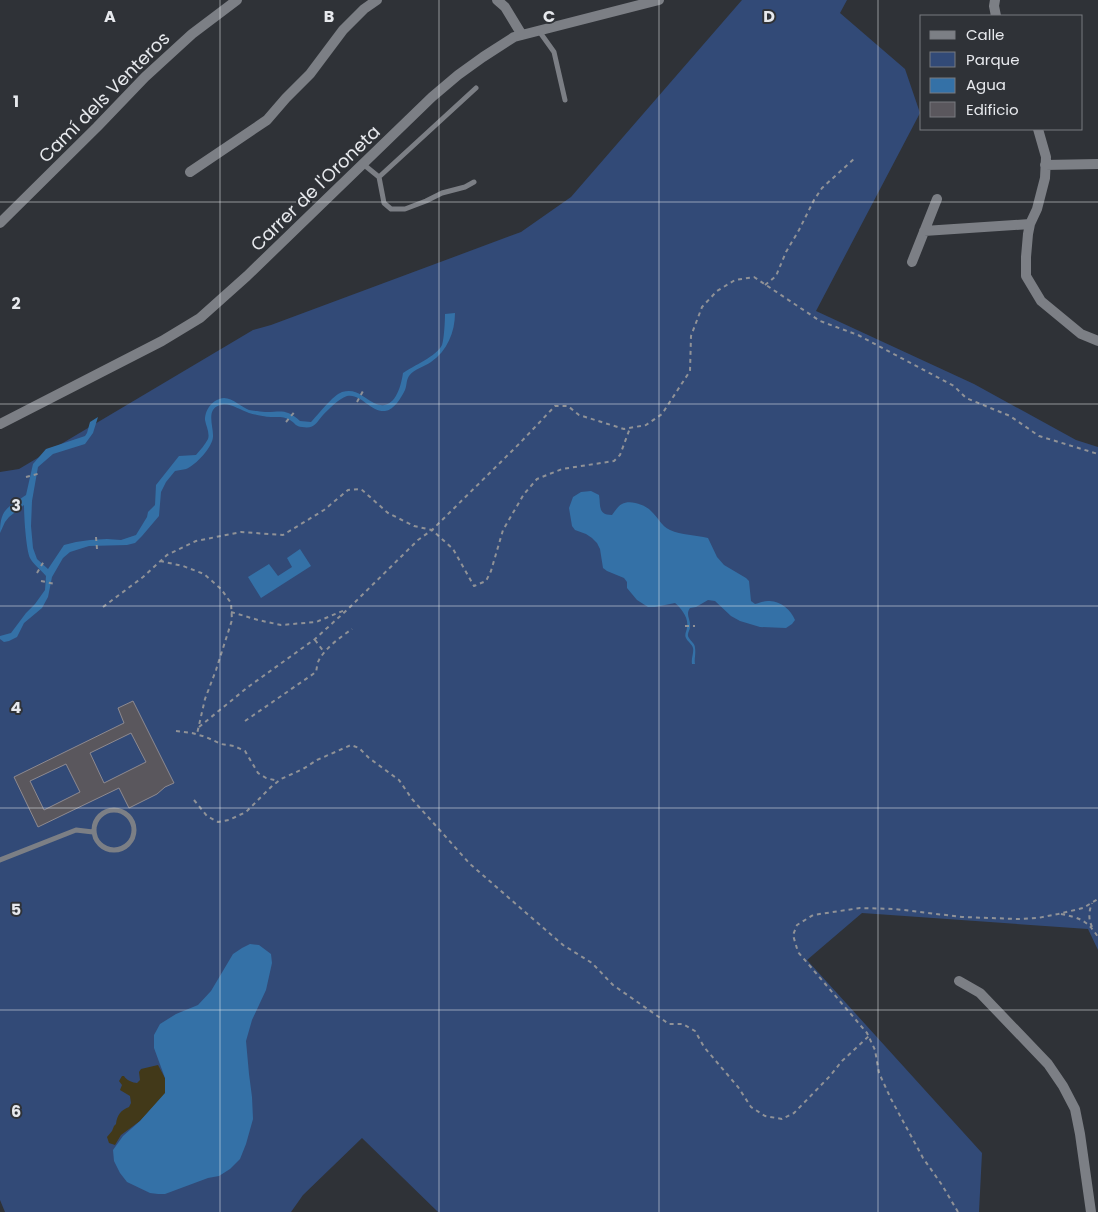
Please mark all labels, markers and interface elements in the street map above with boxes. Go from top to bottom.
text: A [104,5,116,28]
text: B [324,5,334,28]
text: C [543,5,555,28]
text: D [763,5,775,28]
legend [920,15,1083,130]
text: Calle [966,24,1004,45]
street label: Camí dels Venteros [33,26,175,168]
text: Parque [966,49,1019,70]
text: Agua [966,74,1006,95]
text: 1 [13,90,19,113]
text: Edificio [966,99,1019,120]
street label: Carrer de l'Oroneta [245,119,385,257]
text: 2 [11,292,21,315]
text: 3 [11,494,21,517]
text: 4 [11,696,22,719]
text: 5 [11,898,21,921]
text: 6 [11,1100,21,1123]

